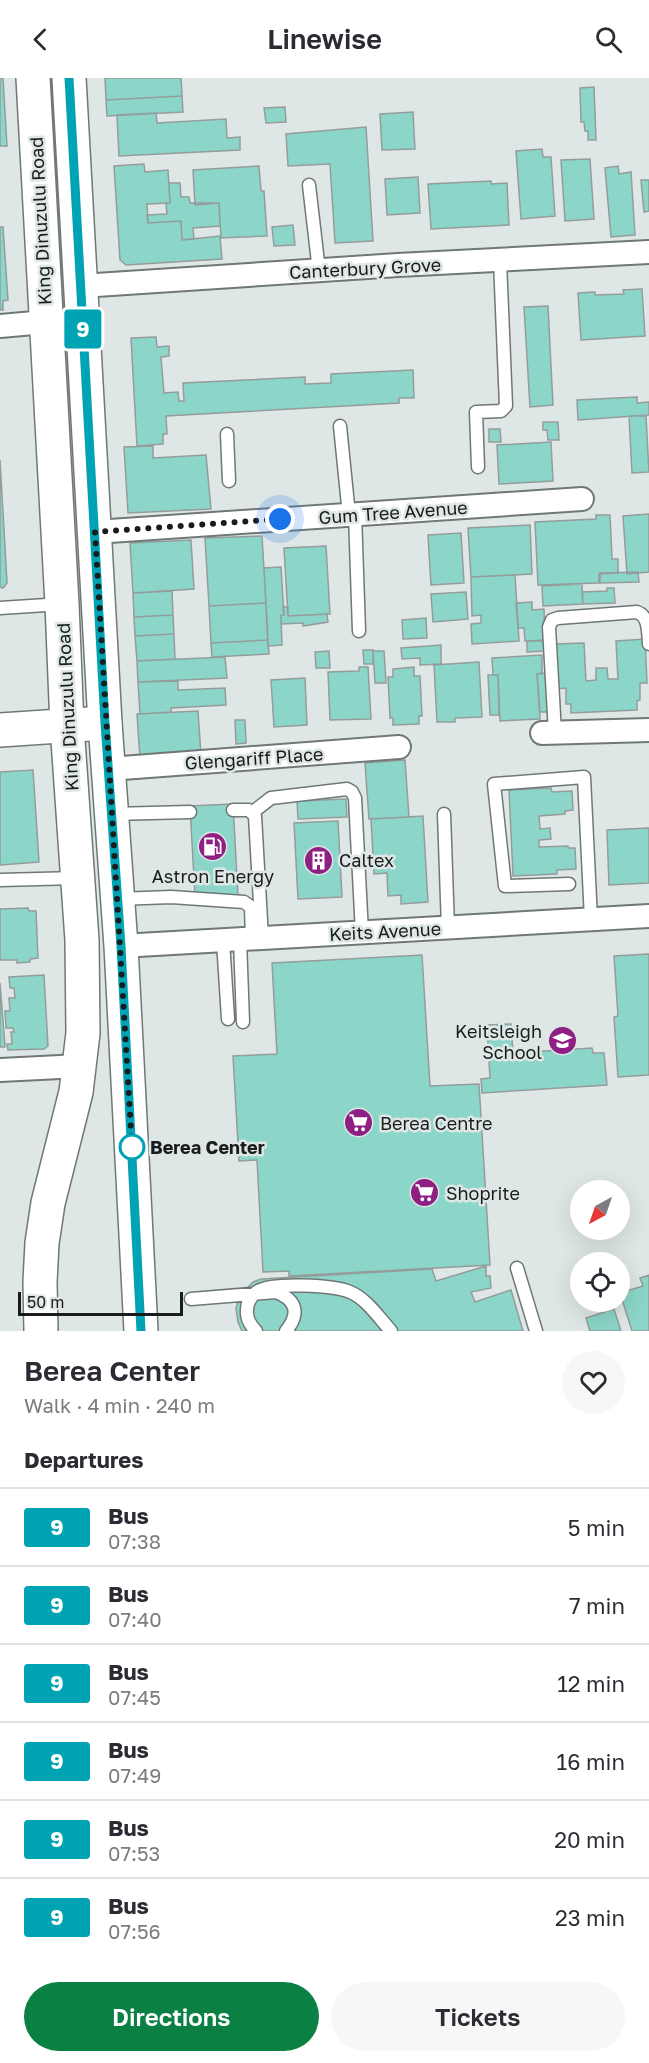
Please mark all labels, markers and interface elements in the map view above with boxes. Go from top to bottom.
icon: back [24,23,57,56]
text: Linewise [267,23,382,55]
icon: search [592,23,625,56]
street label: King Dinuzulu Road [25,136,55,306]
street label: Canterbury Grove [288,253,442,283]
line badge: 9 [64,310,103,348]
text: 9 [76,316,90,342]
street label: Gum Tree Avenue [318,496,468,528]
your location [265,504,295,534]
street label: King Dinuzulu Road [52,622,82,792]
street label: Glengariff Place [184,742,324,774]
fuel station icon: Astron Energy [197,831,229,863]
building icon: Caltex [302,844,334,876]
place label: Caltex [339,849,394,871]
place label: Astron Energy [152,865,274,887]
street label: Keits Avenue [328,917,442,945]
place label: Keitsleigh School [455,1020,542,1063]
school or university icon: Keitsleigh School [547,1025,579,1057]
supermarket icon: Berea Centre [343,1107,375,1139]
place label: Berea Centre [380,1112,493,1134]
marker: Berea Center [119,1134,145,1160]
place label: Berea Center [150,1136,265,1158]
supermarket icon: Shoprite [409,1177,441,1209]
north arrow [570,1180,630,1240]
map controls [570,1180,630,1312]
place label: Shoprite [446,1182,520,1204]
button: locate [570,1252,630,1312]
scale bar [18,1289,183,1316]
text: 50 m [27,1292,64,1312]
button: heart [562,1351,625,1414]
text: Berea Center [24,1354,200,1387]
text: Walk · 4 min · 240 m [24,1393,215,1417]
text: Departures [24,1446,143,1473]
text: Bus [108,1502,149,1529]
text: 9 [50,1514,64,1540]
text: 5 min [568,1514,625,1541]
text: 07:38 [108,1529,161,1553]
text: Bus [108,1580,149,1607]
text: 9 [50,1592,64,1618]
text: 7 min [569,1592,625,1619]
text: 07:40 [108,1607,162,1631]
text: Bus [108,1658,149,1685]
text: 9 [50,1670,64,1696]
text: 12 min [557,1670,625,1697]
text: 07:45 [108,1685,161,1709]
text: Bus [108,1736,149,1763]
text: 9 [50,1748,64,1774]
text: 16 min [557,1748,625,1775]
text: 07:49 [108,1763,161,1787]
text: Bus [108,1814,149,1841]
text: 9 [50,1826,64,1852]
text: 20 min [554,1826,625,1853]
text: 07:53 [108,1841,160,1865]
text: Bus [108,1892,149,1919]
text: 9 [50,1904,64,1930]
text: 23 min [555,1904,625,1931]
text: 07:56 [108,1919,161,1943]
button: Directions [24,1982,319,2051]
button: Tickets [331,1982,625,2051]

